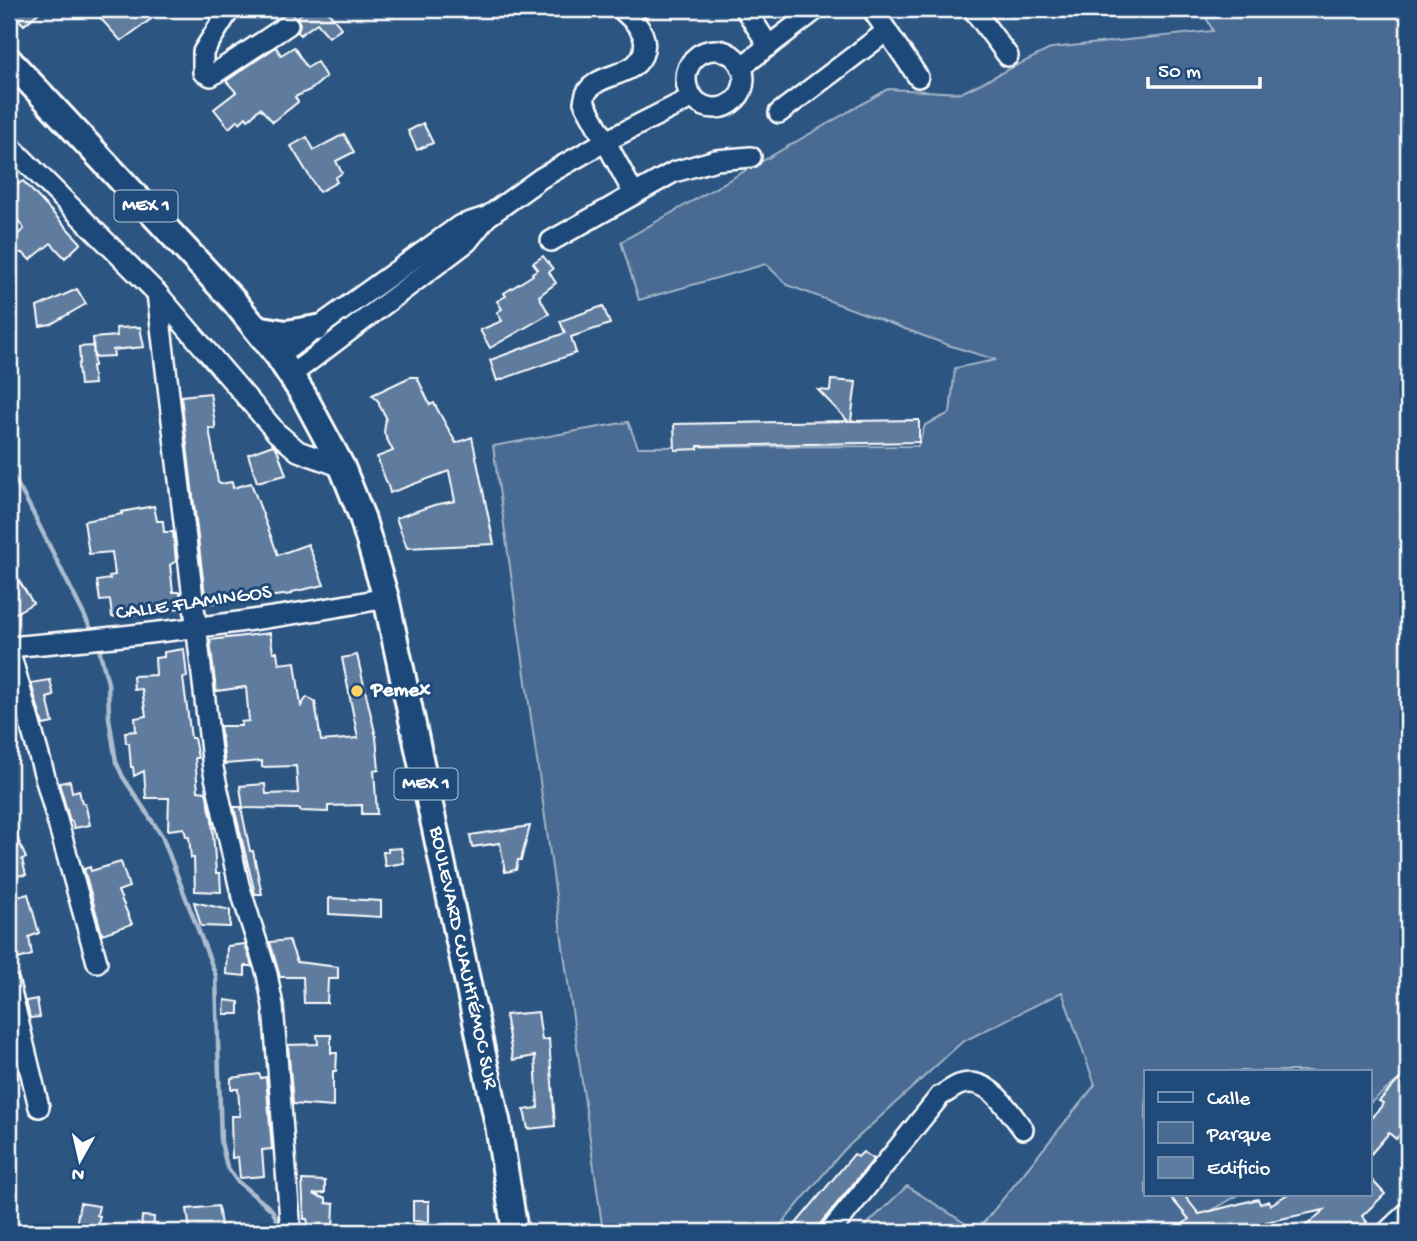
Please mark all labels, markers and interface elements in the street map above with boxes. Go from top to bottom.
scale bar [1148,46,1260,90]
text: 50 m [1158,61,1201,86]
road number: MEX 1 [114,190,178,222]
street label: CALLE FLAMINGOS [115,581,274,627]
place label: Pemex [370,679,431,704]
marker: Pemex [349,683,365,699]
road number: MEX 1 [394,768,458,800]
street label: BOULEVARD CUAUHTÉMOC SUR [422,824,502,1092]
legend [1144,1070,1372,1196]
text: Calle [1207,1088,1251,1113]
text: Parque [1206,1124,1272,1149]
north arrow [46,1126,116,1196]
text: Edificio [1207,1158,1271,1183]
text: N [70,1161,86,1186]

